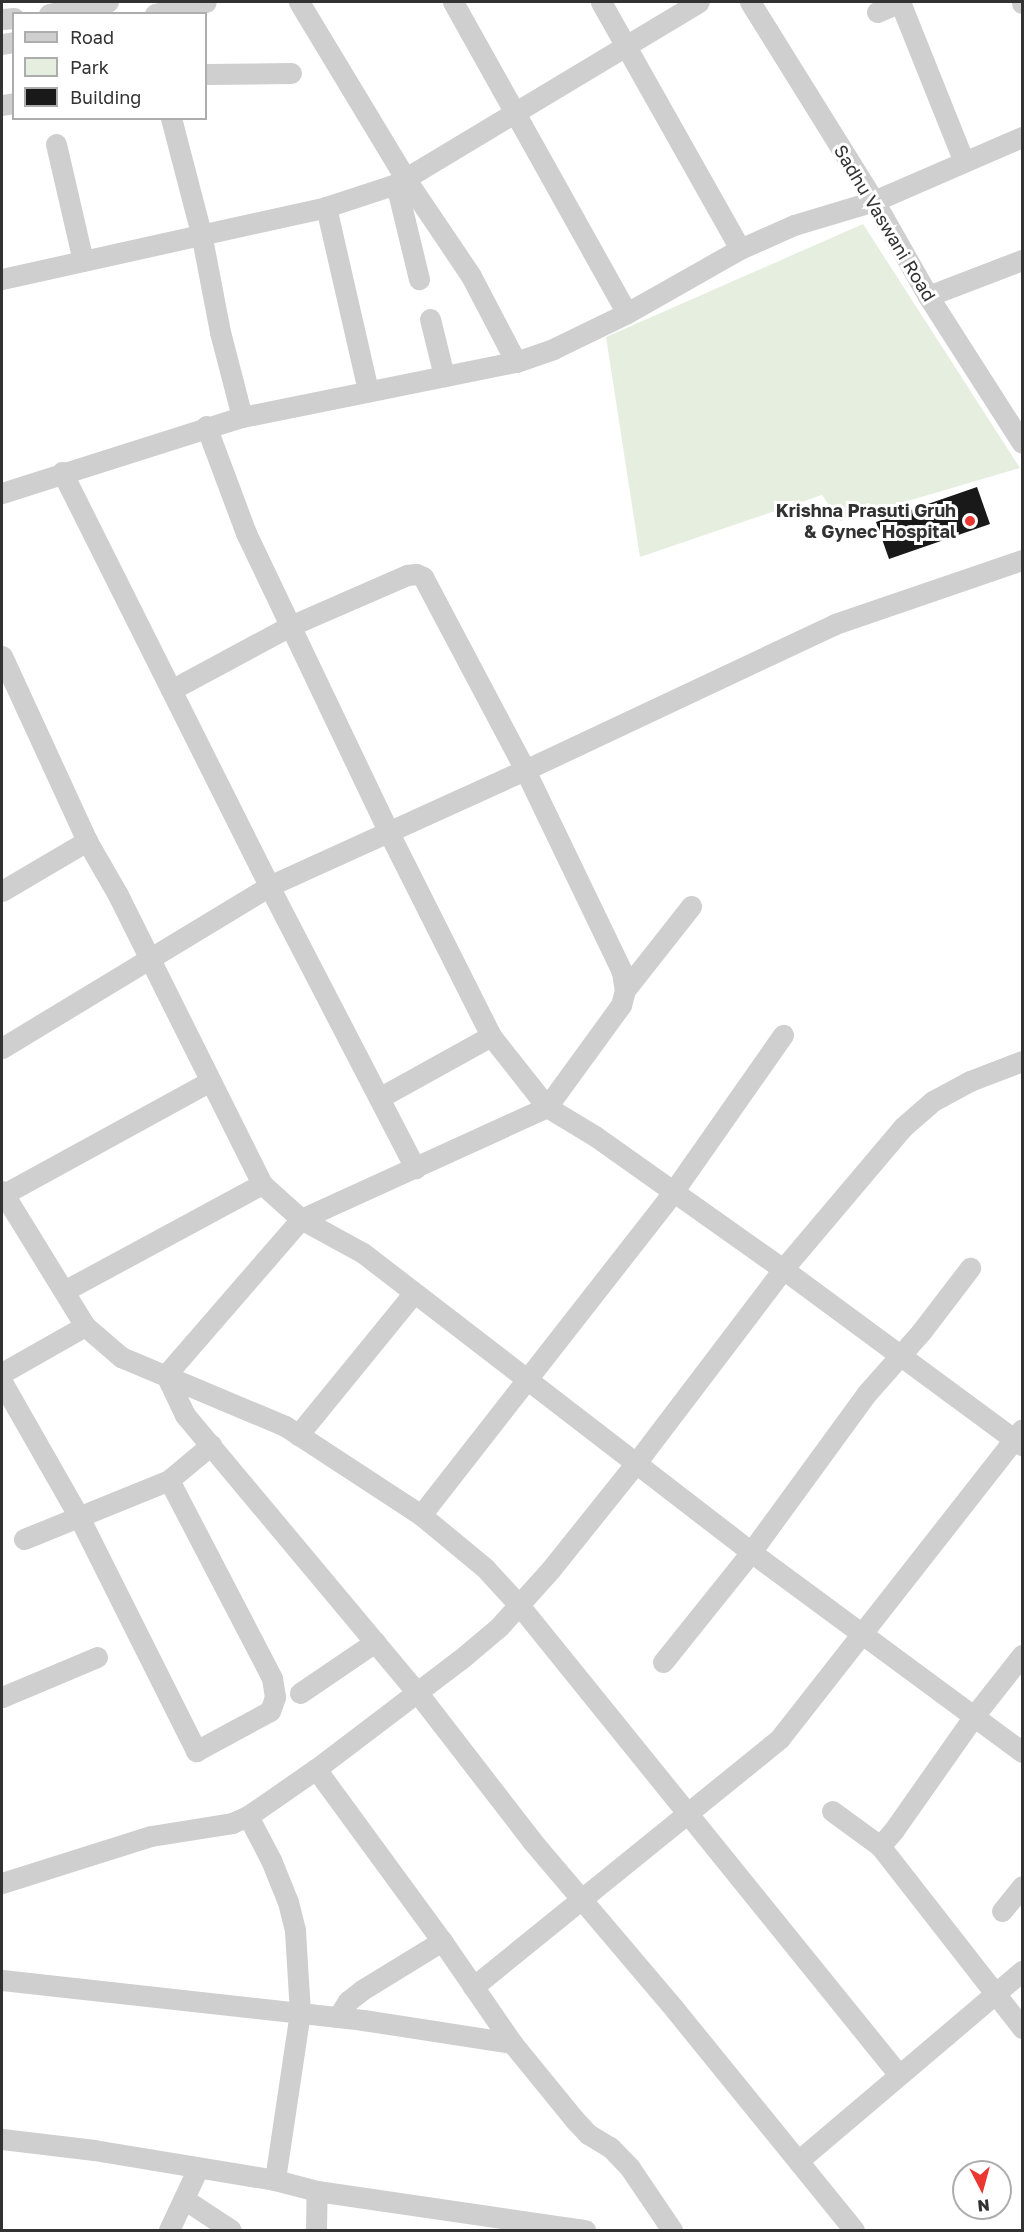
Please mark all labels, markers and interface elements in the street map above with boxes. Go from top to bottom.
legend [12,12,207,120]
text: Road [70,26,114,48]
text: Park [70,56,109,78]
text: Building [70,86,141,108]
street label: Sadhu Vaswani Road [830,141,940,305]
place label: Krishna Prasuti Gruh & Gynec Hospital [776,500,956,542]
marker: Krishna Prasuti Gruh & Gynec Hospital [961,512,979,530]
north arrow [952,2160,1012,2220]
text: N [977,2195,991,2216]

